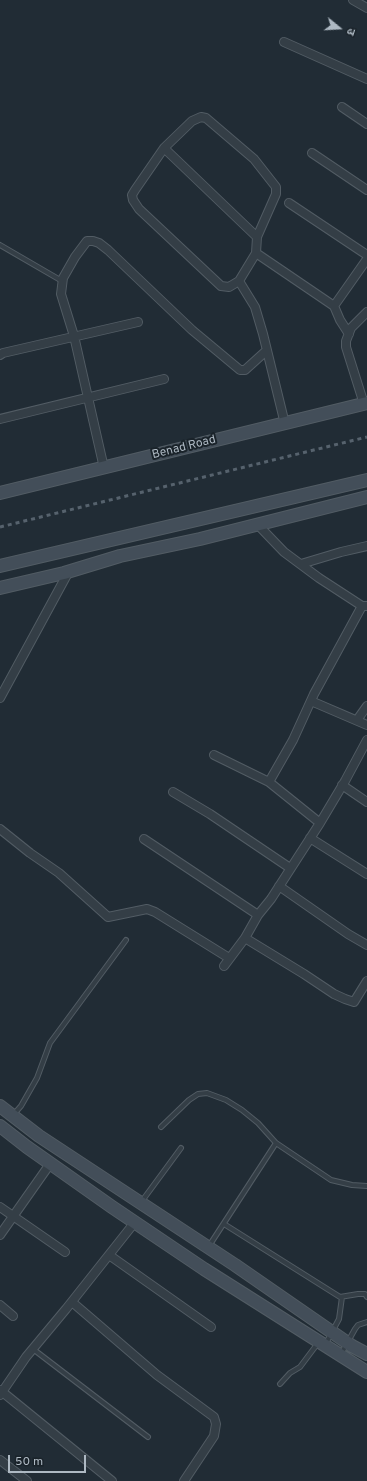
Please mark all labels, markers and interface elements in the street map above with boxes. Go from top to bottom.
north arrow [319,8,359,48]
text: उ [343,26,358,37]
street label: Benad Road [151,433,217,463]
scale bar [10,1447,88,1473]
text: 50 m [15,1454,43,1470]

